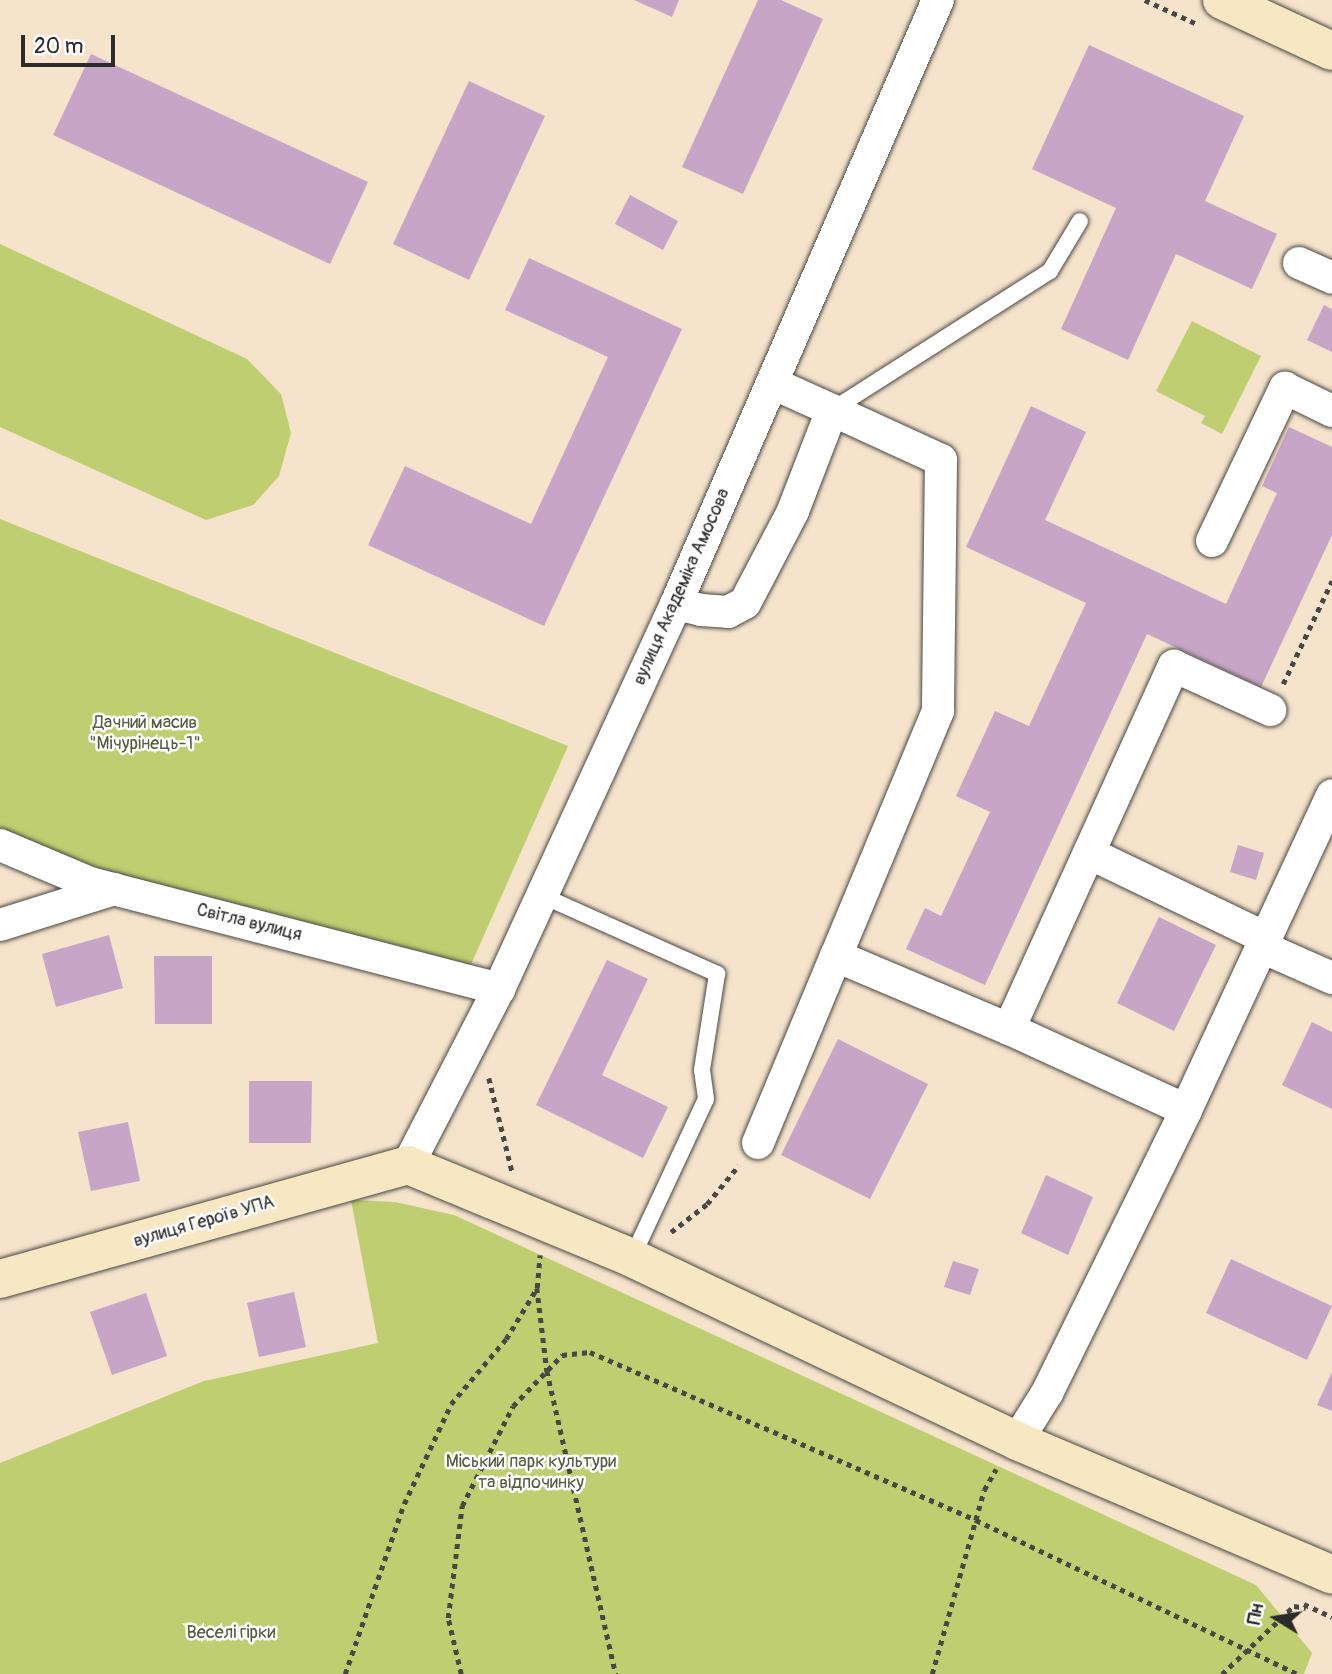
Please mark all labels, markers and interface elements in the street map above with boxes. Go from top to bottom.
scale bar [24,21,119,65]
text: 20 m [34,33,83,60]
street label: вулиця Академіка Амосова [629,486,735,688]
park label: Дачний масив "Мічурінець-1" [89,713,201,756]
street label: Світла вулиця [194,899,304,947]
street label: вулиця Героїв УПА [131,1192,277,1252]
park label: Міський парк культури та відпочинку [446,1452,616,1494]
north arrow [1241,1583,1311,1653]
text: Пн [1242,1601,1269,1627]
park label: Веселі гірки [187,1622,275,1644]

